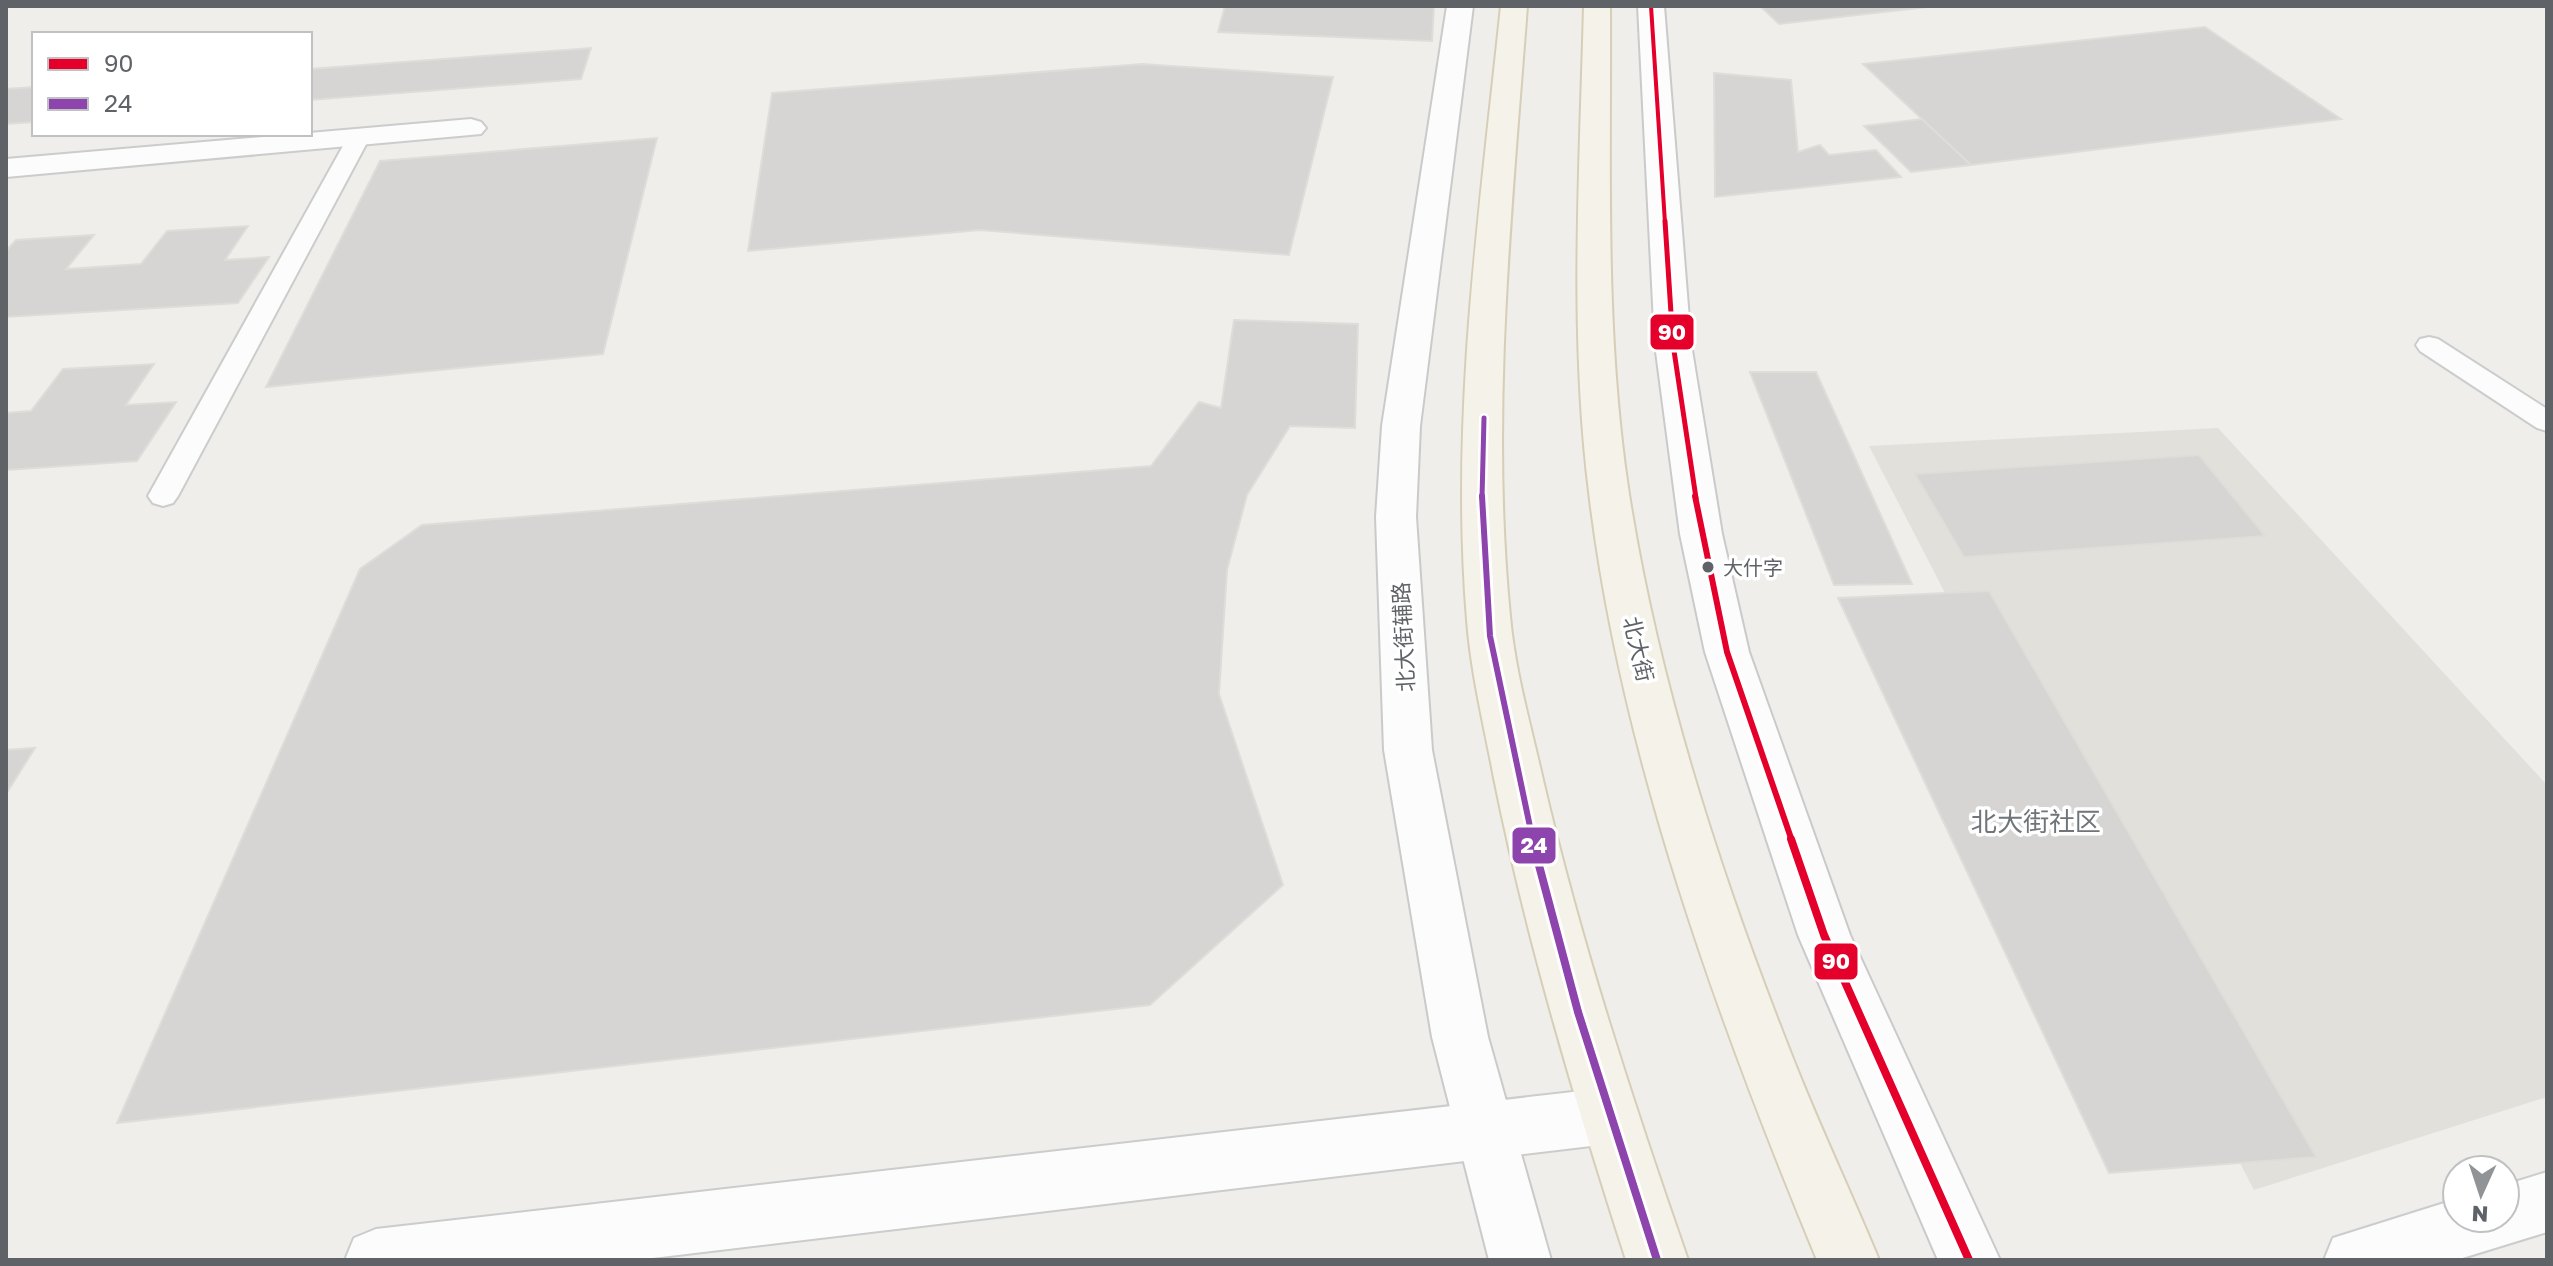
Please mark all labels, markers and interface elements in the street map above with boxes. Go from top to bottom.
legend [32,32,312,136]
text: 90 [104,48,133,77]
text: 24 [104,88,133,117]
line badge: 90 [1649,313,1695,351]
text: 90 [1658,318,1686,345]
place label: 大什字 [1723,555,1783,579]
marker: 大什字 [1700,559,1716,575]
street label: 北大街辅路 [1387,581,1419,693]
street label: 北大街 [1618,614,1660,684]
district label: 北大街社区 [1971,806,2101,837]
line badge: 24 [1511,826,1557,865]
text: 24 [1520,831,1548,858]
line badge: 90 [1813,942,1859,981]
text: 90 [1822,947,1850,974]
north arrow [2441,1154,2521,1234]
text: N [2471,1201,2489,1228]

